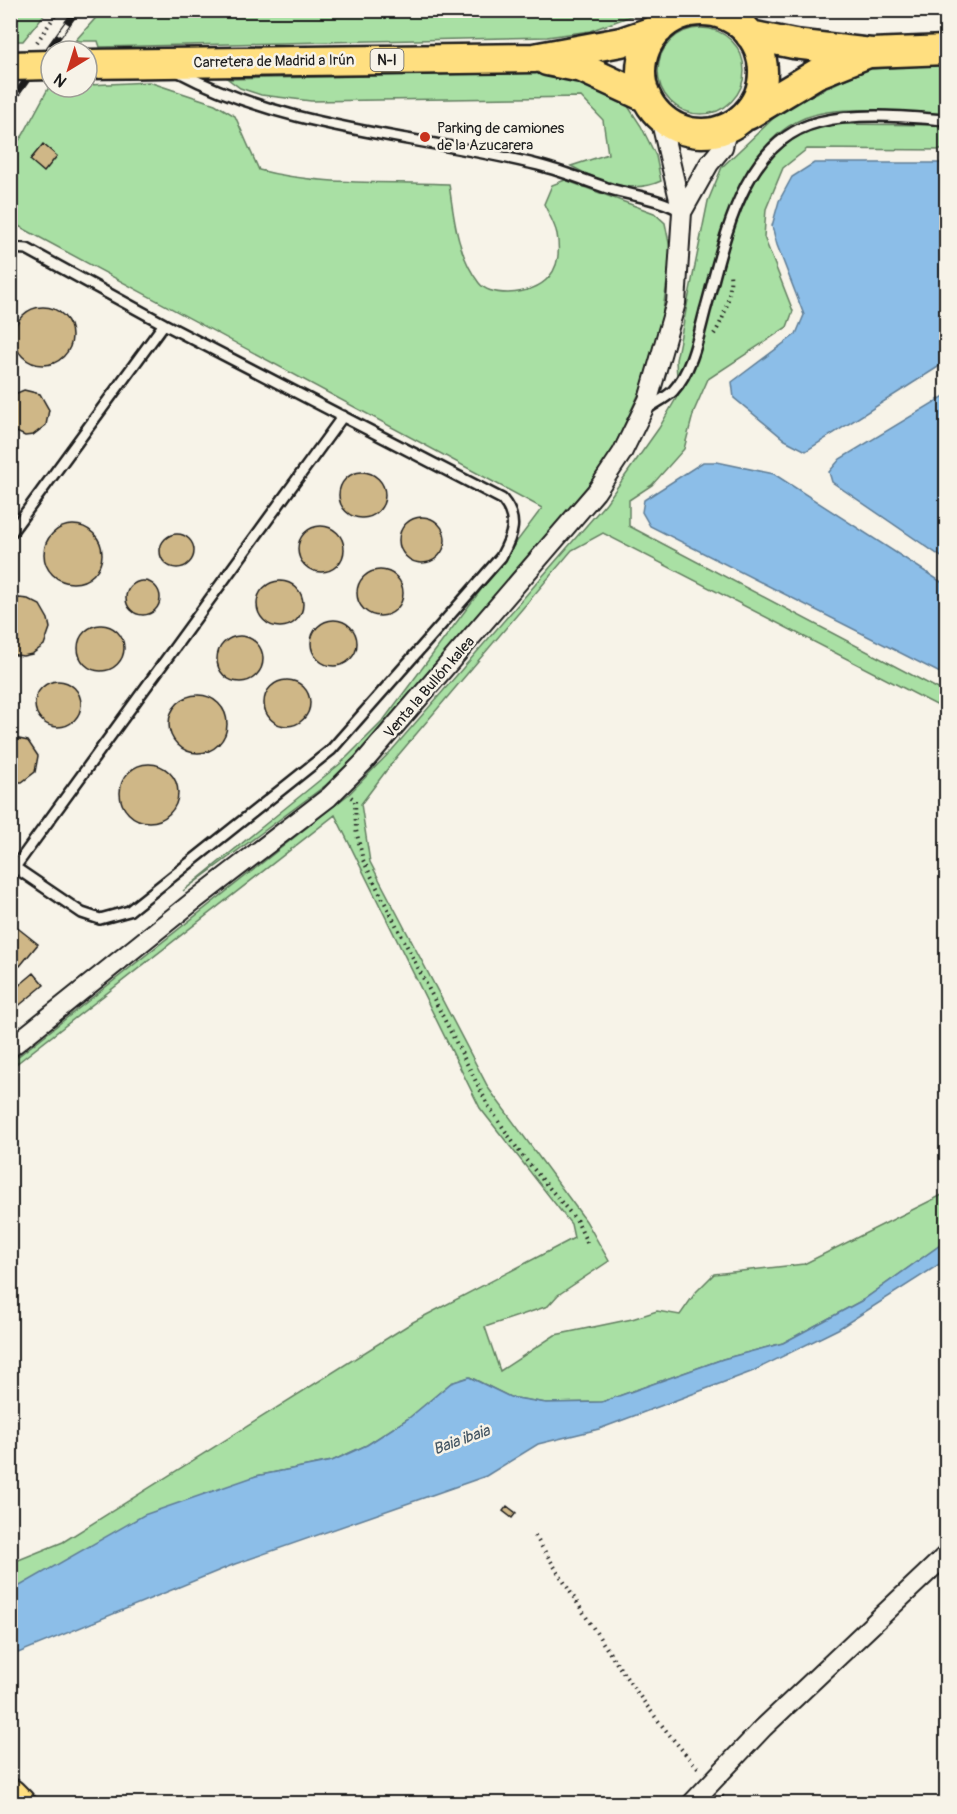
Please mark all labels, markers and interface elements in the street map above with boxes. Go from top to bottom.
north arrow [39,39,99,99]
road number: N-I [370,49,404,71]
street label: Carretera de Madrid a Irún [193,51,355,72]
text: N [50,69,71,91]
place label: Parking de camiones de la Azucarera [437,119,565,155]
marker: Parking de camiones de la Azucarera [418,130,432,144]
street label: Venta la Bullón kalea [380,632,479,742]
water label: Baia ibaia [430,1420,494,1459]

